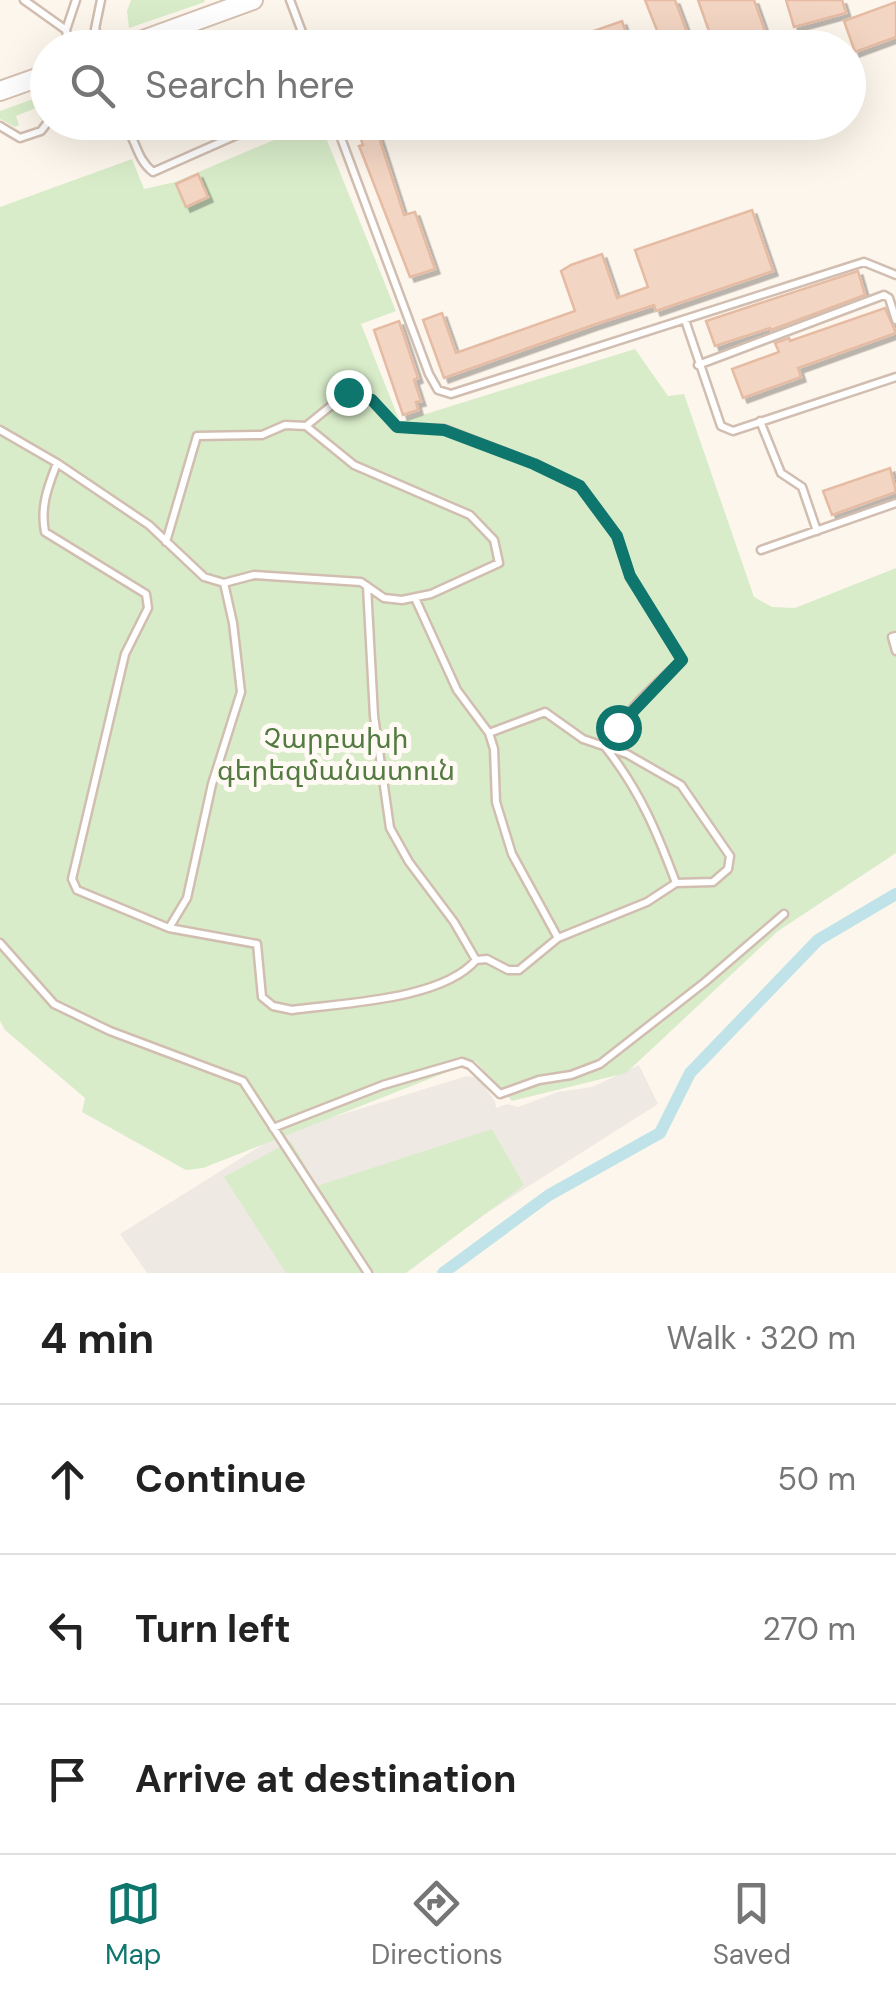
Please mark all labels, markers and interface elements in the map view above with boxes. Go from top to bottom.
search box [30,30,866,140]
icon: search [65,58,120,113]
text: Search here [145,60,355,110]
route end [326,370,372,416]
route start [596,705,642,751]
park label: Չարբախի գերեզմանատուն [217,720,455,789]
text: 4 min [40,1311,154,1366]
text: Walk · 320 m [667,1317,856,1359]
icon: ahead [40,1452,95,1507]
text: Continue [135,1454,306,1504]
text: 50 m [778,1458,856,1500]
icon: left [40,1602,95,1657]
text: Turn left [135,1604,291,1654]
text: 270 m [763,1608,856,1650]
icon: arrive [40,1752,95,1807]
text: Arrive at destination [135,1754,517,1804]
tab: Map [105,1876,161,1973]
tab: Directions [371,1876,503,1973]
tab: Saved [713,1876,791,1973]

